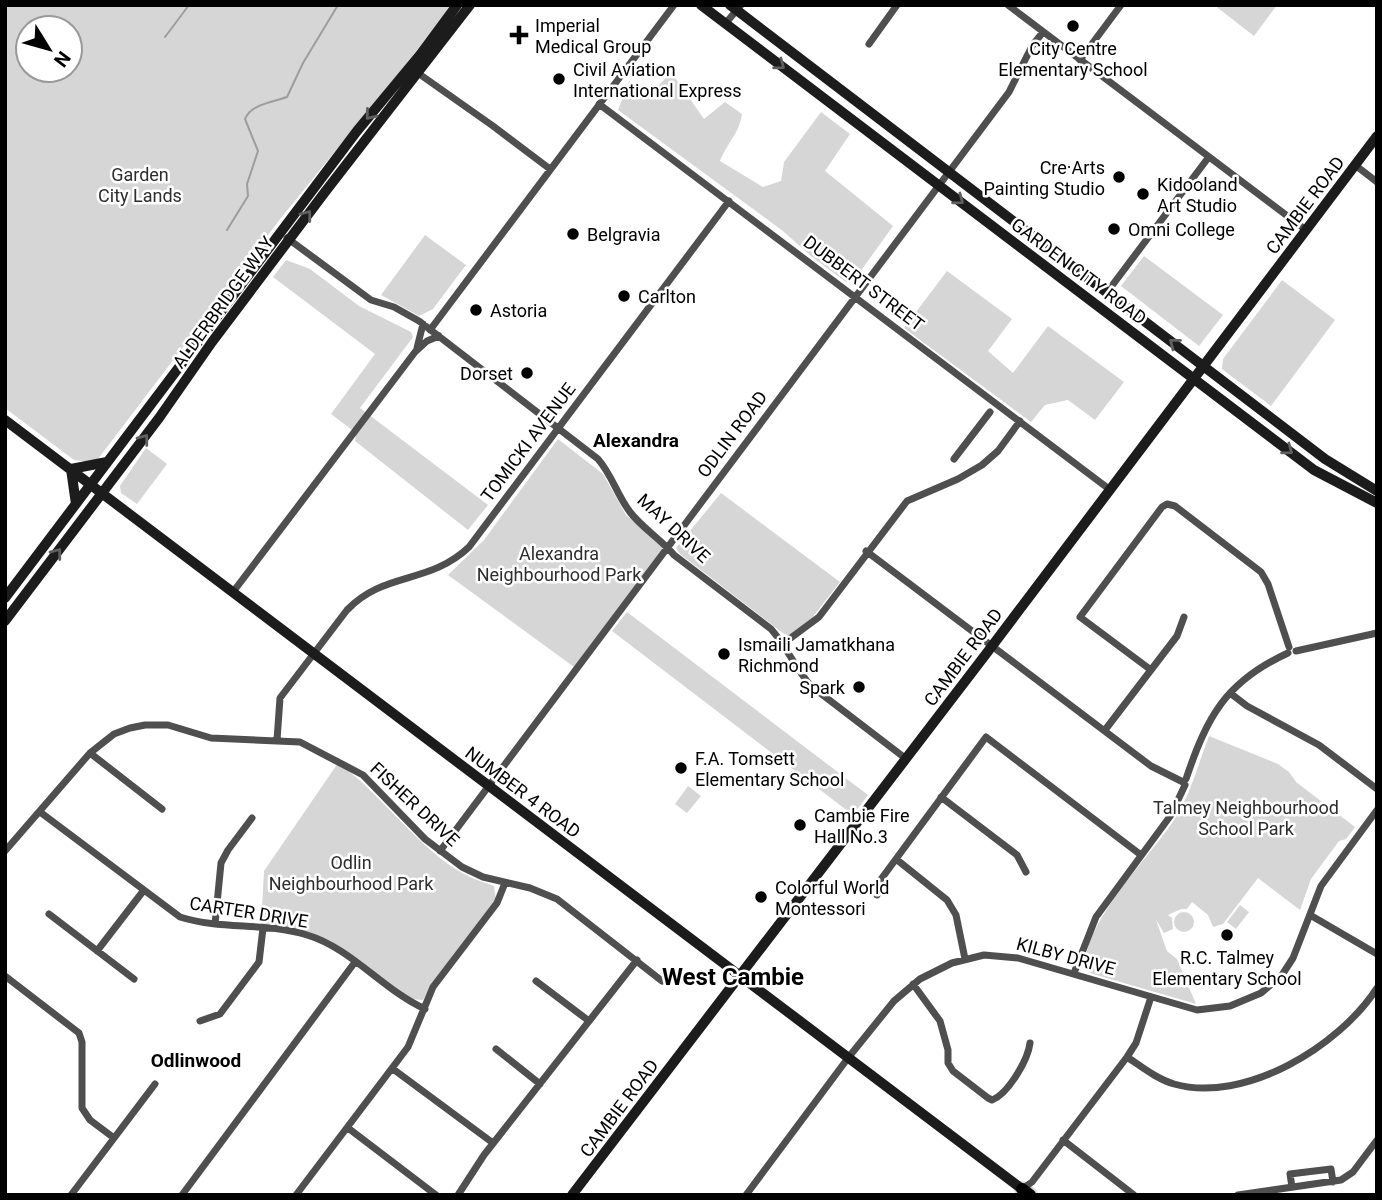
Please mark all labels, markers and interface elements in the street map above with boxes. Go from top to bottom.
north arrow [14,14,84,84]
place label: Imperial Medical Group [535,15,651,57]
marker: City Centre Elementary School [1065,18,1081,34]
marker: Imperial Medical Group [509,25,529,45]
place label: City Centre Elementary School [998,38,1148,80]
text: N [49,47,75,71]
one-way arrow [772,57,785,69]
place label: Civil Aviation International Express [573,59,742,101]
marker: Civil Aviation International Express [551,71,567,87]
one-way arrow [366,106,378,119]
street label: CAMBIE ROAD [1261,152,1349,258]
place label: Cre·Arts Painting Studio [984,157,1105,199]
park label: Garden City Lands [98,164,182,206]
marker: Cre·Arts Painting Studio [1111,169,1127,185]
place label: Kidooland Art Studio [1157,174,1238,216]
marker: Kidooland Art Studio [1135,186,1151,202]
one-way arrow [951,191,964,204]
one-way arrow [299,211,311,223]
street label: GARDEN CITY ROAD [1007,213,1151,329]
place label: Omni College [1128,219,1235,240]
marker: Omni College [1106,221,1122,237]
place label: Belgravia [587,224,661,245]
marker: Belgravia [565,226,581,242]
street label: DUBBERT STREET [800,231,929,335]
street label: ALDERBRIDGE WAY [168,232,278,372]
place label: Carlton [638,286,696,307]
marker: Carlton [616,288,632,304]
place label: Astoria [490,300,547,321]
marker: Astoria [468,302,484,318]
one-way arrow [1170,338,1182,351]
place label: Dorset [460,363,513,384]
marker: Dorset [519,365,535,381]
street label: TOMICKI AVENUE [476,378,580,506]
street label: ODLIN ROAD [693,387,771,481]
district label: Alexandra [593,429,679,452]
one-way arrow [135,434,148,446]
one-way arrow [1280,442,1293,454]
street label: MAY DRIVE [633,489,715,567]
park label: Alexandra Neighbourhood Park [477,543,642,585]
one-way arrow [48,548,61,561]
street label: CAMBIE ROAD [919,604,1007,710]
place label: Ismaili Jamatkhana Richmond [738,634,895,676]
marker: Ismaili Jamatkhana Richmond [716,646,732,662]
place label: Spark [799,677,846,698]
marker: Spark [851,679,867,695]
street label: NUMBER 4 ROAD [461,742,585,842]
place label: F.A. Tomsett Elementary School [695,748,844,790]
street label: FISHER DRIVE [366,758,464,850]
marker: F.A. Tomsett Elementary School [673,760,689,776]
park label: Talmey Neighbourhood School Park [1153,797,1339,839]
place label: Cambie Fire Hall No.3 [814,805,910,847]
marker: Cambie Fire Hall No.3 [792,817,808,833]
park label: Odlin Neighbourhood Park [269,852,434,894]
place label: Colorful World Montessori [775,877,889,919]
marker: Colorful World Montessori [753,889,769,905]
street label: CARTER DRIVE [188,892,310,932]
marker: R.C. Talmey Elementary School [1219,927,1235,943]
street label: KILBY DRIVE [1014,933,1118,979]
place label: R.C. Talmey Elementary School [1152,947,1302,989]
district label: West Cambie [662,963,804,991]
district label: Odlinwood [151,1049,241,1072]
street label: CAMBIE ROAD [575,1055,663,1161]

